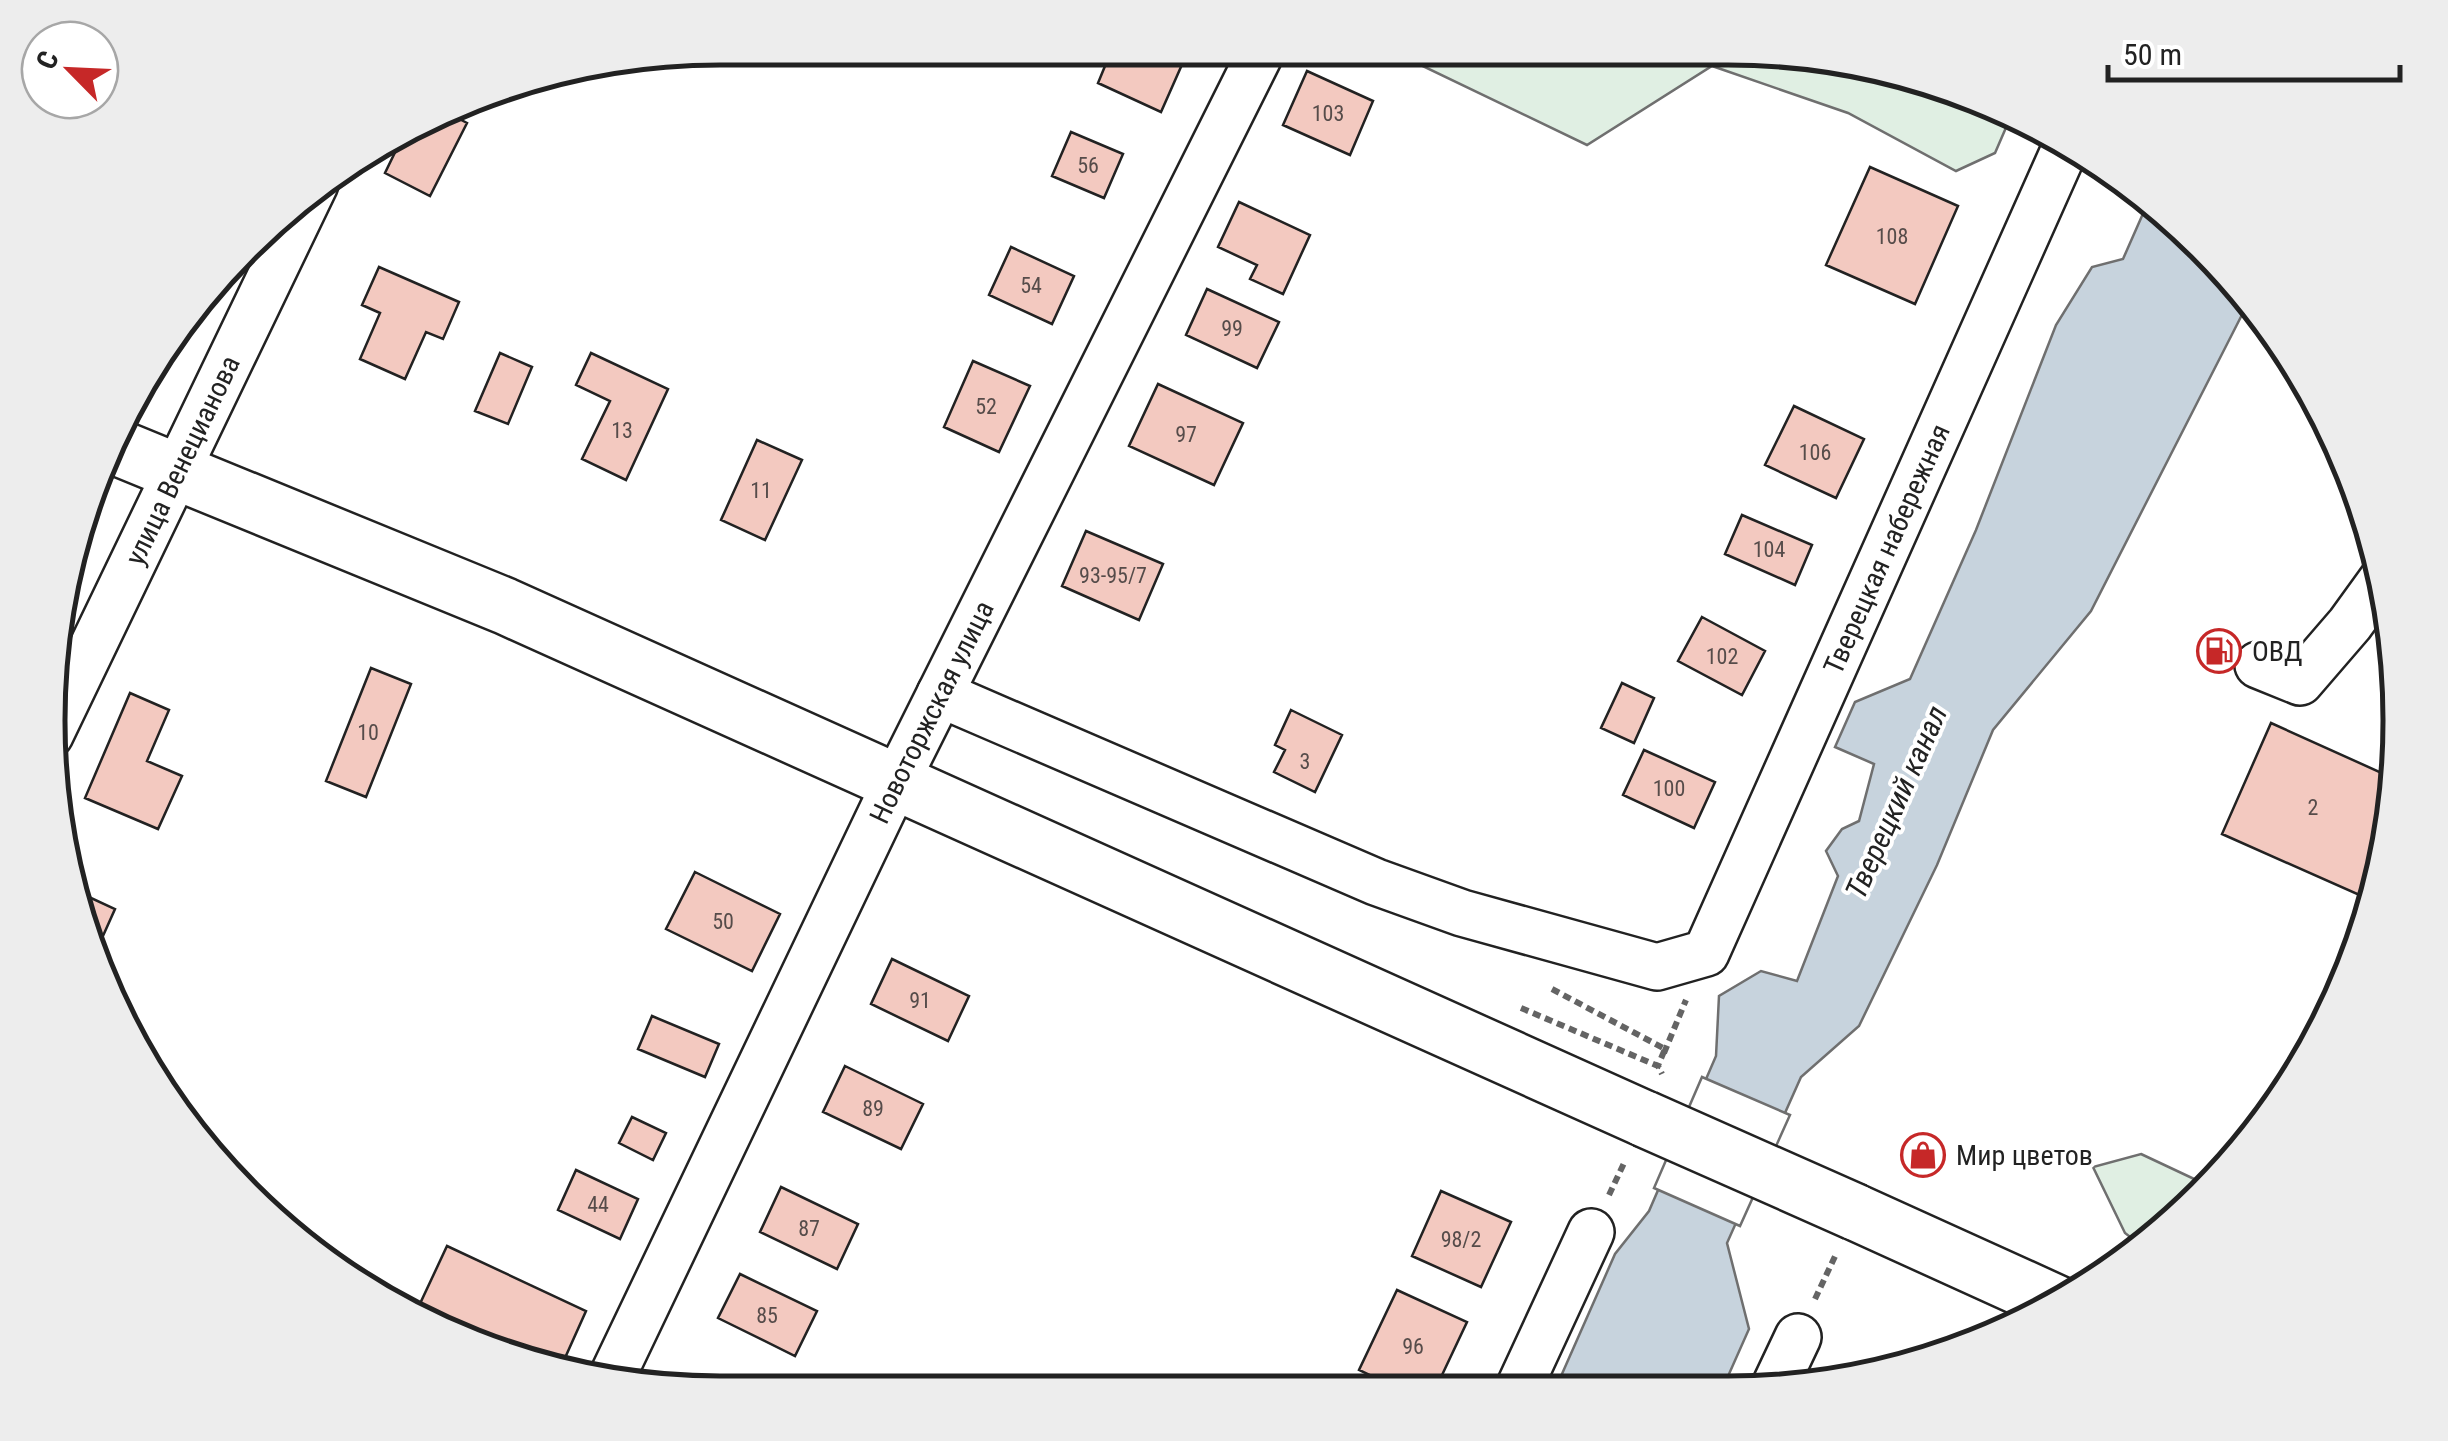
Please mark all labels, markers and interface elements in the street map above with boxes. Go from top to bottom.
north arrow [20,20,120,120]
scale bar [2108,20,2400,82]
text: 50 m [2123,37,2182,72]
text: С [29,46,66,74]
house number: 103 [1312,101,1344,126]
house number: 56 [1077,153,1099,178]
house number: 108 [1876,224,1908,249]
house number: 54 [1020,273,1042,298]
house number: 99 [1221,316,1243,341]
street label: улица Венецианова [118,350,247,570]
house number: 52 [975,394,997,419]
house number: 13 [611,418,633,443]
street label: Тверецкая набережная [1816,419,1956,679]
house number: 97 [1175,422,1197,447]
house number: 106 [1799,440,1831,465]
house number: 11 [750,478,772,503]
house number: 104 [1753,537,1785,562]
house number: 93-95/7 [1079,563,1147,588]
street label: Новоторжская улица [862,595,1000,828]
fuel station icon: ОВД [2196,628,2242,674]
place label: ОВД [2252,635,2303,668]
house number: 102 [1706,644,1738,669]
water label: Тверецкий канал [1838,700,1954,904]
house number: 10 [357,720,379,745]
house number: 3 [1300,749,1310,774]
house number: 100 [1653,776,1685,801]
house number: 2 [2308,795,2318,820]
house number: 50 [712,909,734,934]
house number: 91 [909,988,931,1013]
house number: 89 [862,1096,884,1121]
shop icon: Мир цветов [1900,1132,1946,1178]
place label: Мир цветов [1956,1139,2093,1172]
house number: 44 [587,1192,609,1217]
house number: 87 [798,1216,820,1241]
house number: 98/2 [1441,1227,1481,1252]
house number: 85 [756,1303,778,1328]
house number: 96 [1402,1334,1424,1359]

